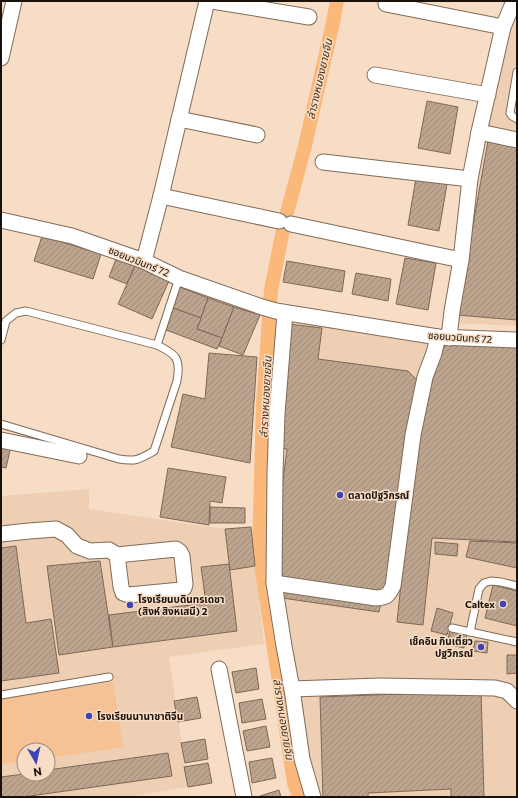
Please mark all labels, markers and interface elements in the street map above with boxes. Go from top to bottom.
water label: ลำรางหนองยายจีน [303,36,335,120]
street label: ซอยนวมินทร์ 72 [107,243,171,279]
street label: ซอยนวมินทร์ 72 [428,329,493,345]
water label: ลำรางหนองยายจีน [256,354,274,438]
place label: ตลาดปัฐวิกรณ์ [348,489,409,501]
marker: ตลาดปัฐวิกรณ์ [335,490,345,500]
place label: โรงเรียนบดินทรเดชา (สิงห์ สิงหเสนี) 2 [138,593,224,617]
place label: Caltex [465,598,495,610]
marker: Caltex [498,599,508,609]
marker: โรงเรียนบดินทรเดชา (สิงห์ สิงหเสนี) 2 [125,600,135,610]
place label: เช็คอิน กินเตี๋ยว ปฐวิกรณ์ [409,634,473,659]
marker: เช็คอิน กินเตี๋ยว ปฐวิกรณ์ [476,642,486,652]
water label: ลำรางหนองยายจีน [271,677,297,762]
place label: โรงเรียนนานาชาติจีน [97,710,183,722]
marker: โรงเรียนนานาชาติจีน [84,711,94,721]
north arrow [16,742,56,782]
text: N [33,765,43,779]

